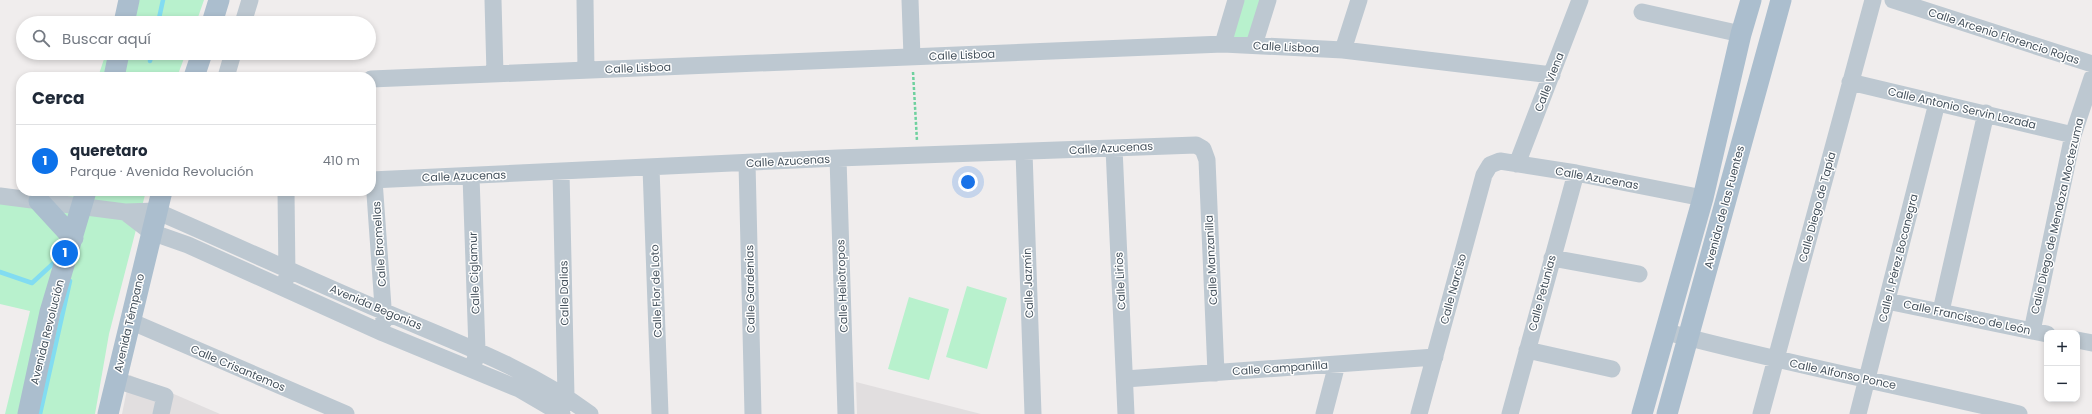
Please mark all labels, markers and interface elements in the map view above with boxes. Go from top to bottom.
street label: Calle Arcenio Florencio Rojas [1926,4,2082,68]
search box [16,16,376,60]
icon: search [30,27,52,49]
text: Buscar aquí [62,28,151,49]
street label: Calle Lisboa [1253,37,1319,57]
street label: Calle Lisboa [929,46,995,64]
street label: Calle Viena [1530,50,1568,114]
street label: Calle Lisboa [605,59,671,77]
street label: Calle Antonio Servin Lozada [1886,83,2038,133]
text: Cerca [32,86,85,110]
street label: Calle Diego de Mendoza Moctezuma [2027,116,2087,316]
street label: Calle Azucenas [1068,138,1154,158]
text: queretaro [70,140,147,161]
street label: Avenida de las Fuentes [1700,143,1748,270]
street label: Calle Diego de Tapía [1795,150,1839,264]
text: 1 [43,151,47,170]
text: 410 m [323,151,360,170]
street label: Calle Azucenas [745,151,831,171]
text: Parque · Avenida Revolución [70,162,254,181]
street label: Calle Azucenas [1554,163,1640,193]
street label: Calle Azucenas [422,167,507,185]
your location [958,172,978,192]
street label: Calle I. Pérez Bocanegra [1874,192,1922,324]
street label: Calle Bromellas [368,200,390,287]
street label: Calle Manzanilla [1201,215,1221,305]
street label: Calle Ciglamur [465,232,483,314]
pin: 1 [52,238,78,268]
street label: Calle Heliotropos [832,239,852,333]
street label: Calle Flor de Loto [646,244,666,338]
street label: Calle Gardenias [741,244,759,333]
street label: Calle Jazmín [1019,248,1037,318]
street label: Calle Lirios [1110,251,1130,310]
street label: Calle Narciso [1436,252,1470,326]
street label: Calle Petunias [1524,253,1560,333]
street label: Calle Dalias [555,260,573,326]
street label: Avenida Témpano [110,272,148,374]
street label: Avenida Revolución [26,278,68,386]
street label: Avenida Begonias [327,280,425,334]
street label: Calle Francisco de León [1902,296,2032,338]
map controls [2044,330,2080,402]
button: + [2044,330,2080,366]
street label: Calle Crisantemos [188,341,288,395]
street label: Calle Alfonso Ponce [1788,355,1898,393]
street label: Calle Campanilla [1232,357,1328,379]
button: − [2044,366,2080,402]

